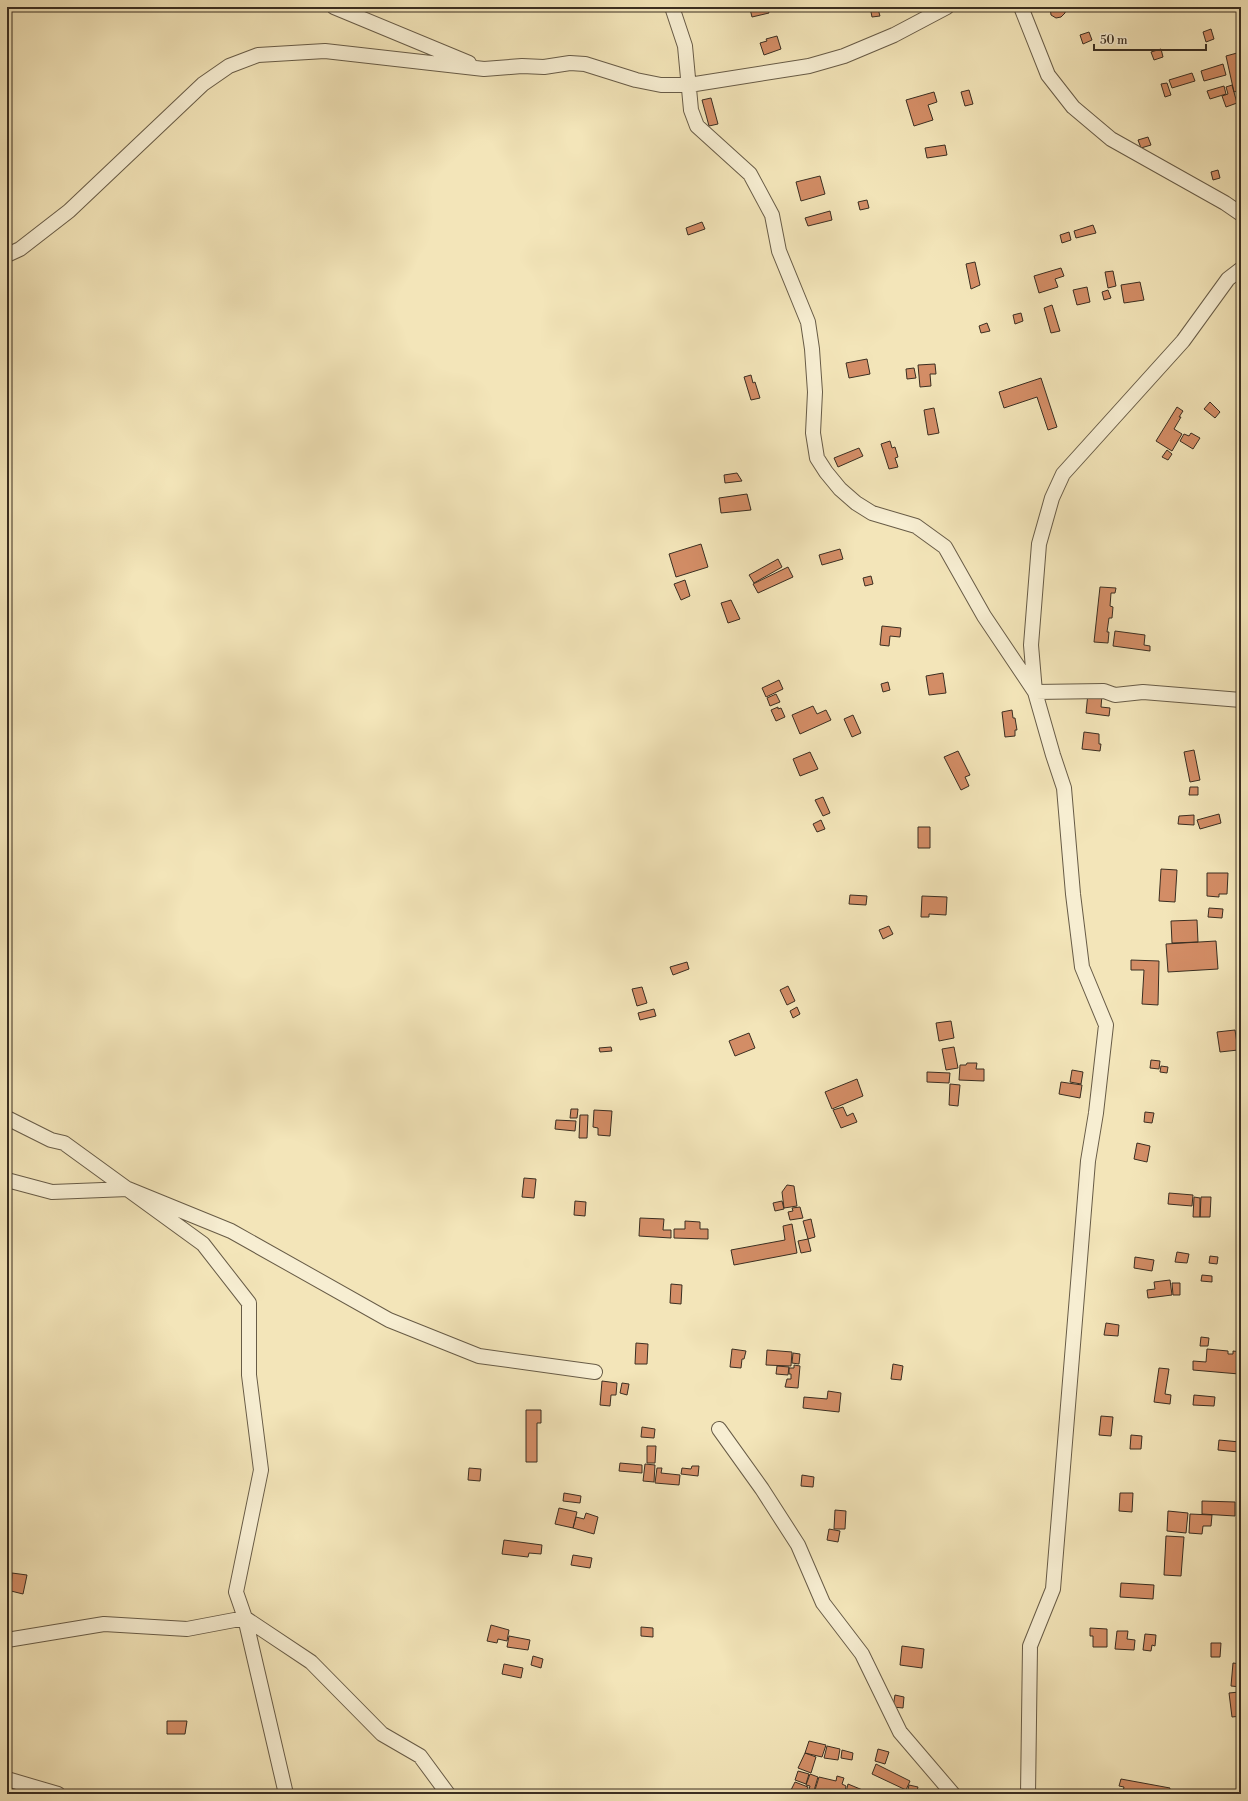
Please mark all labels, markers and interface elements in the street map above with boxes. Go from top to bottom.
scale bar [1094,26,1206,52]
text: 50 m [1100,33,1128,48]

